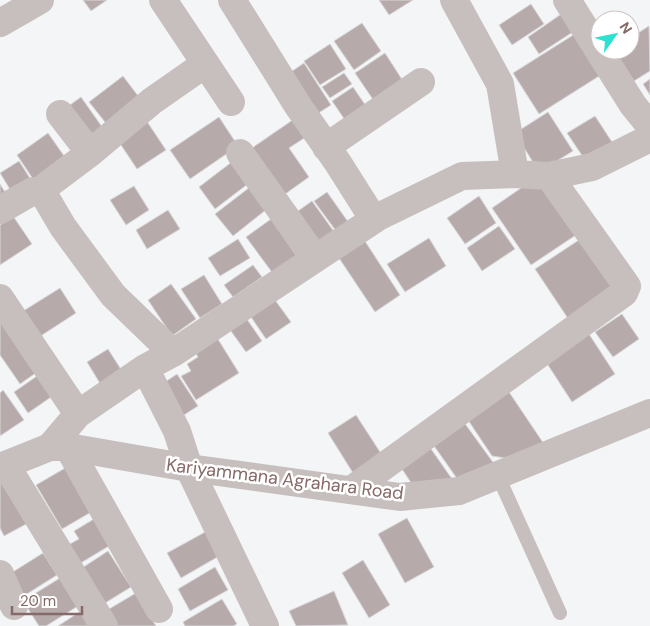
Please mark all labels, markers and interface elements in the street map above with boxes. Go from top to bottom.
north arrow [590,10,640,60]
text: N [616,19,636,37]
street label: Kariyammana Agrahara Road [165,453,405,505]
scale bar [12,584,82,616]
text: 20 m [20,591,56,611]

